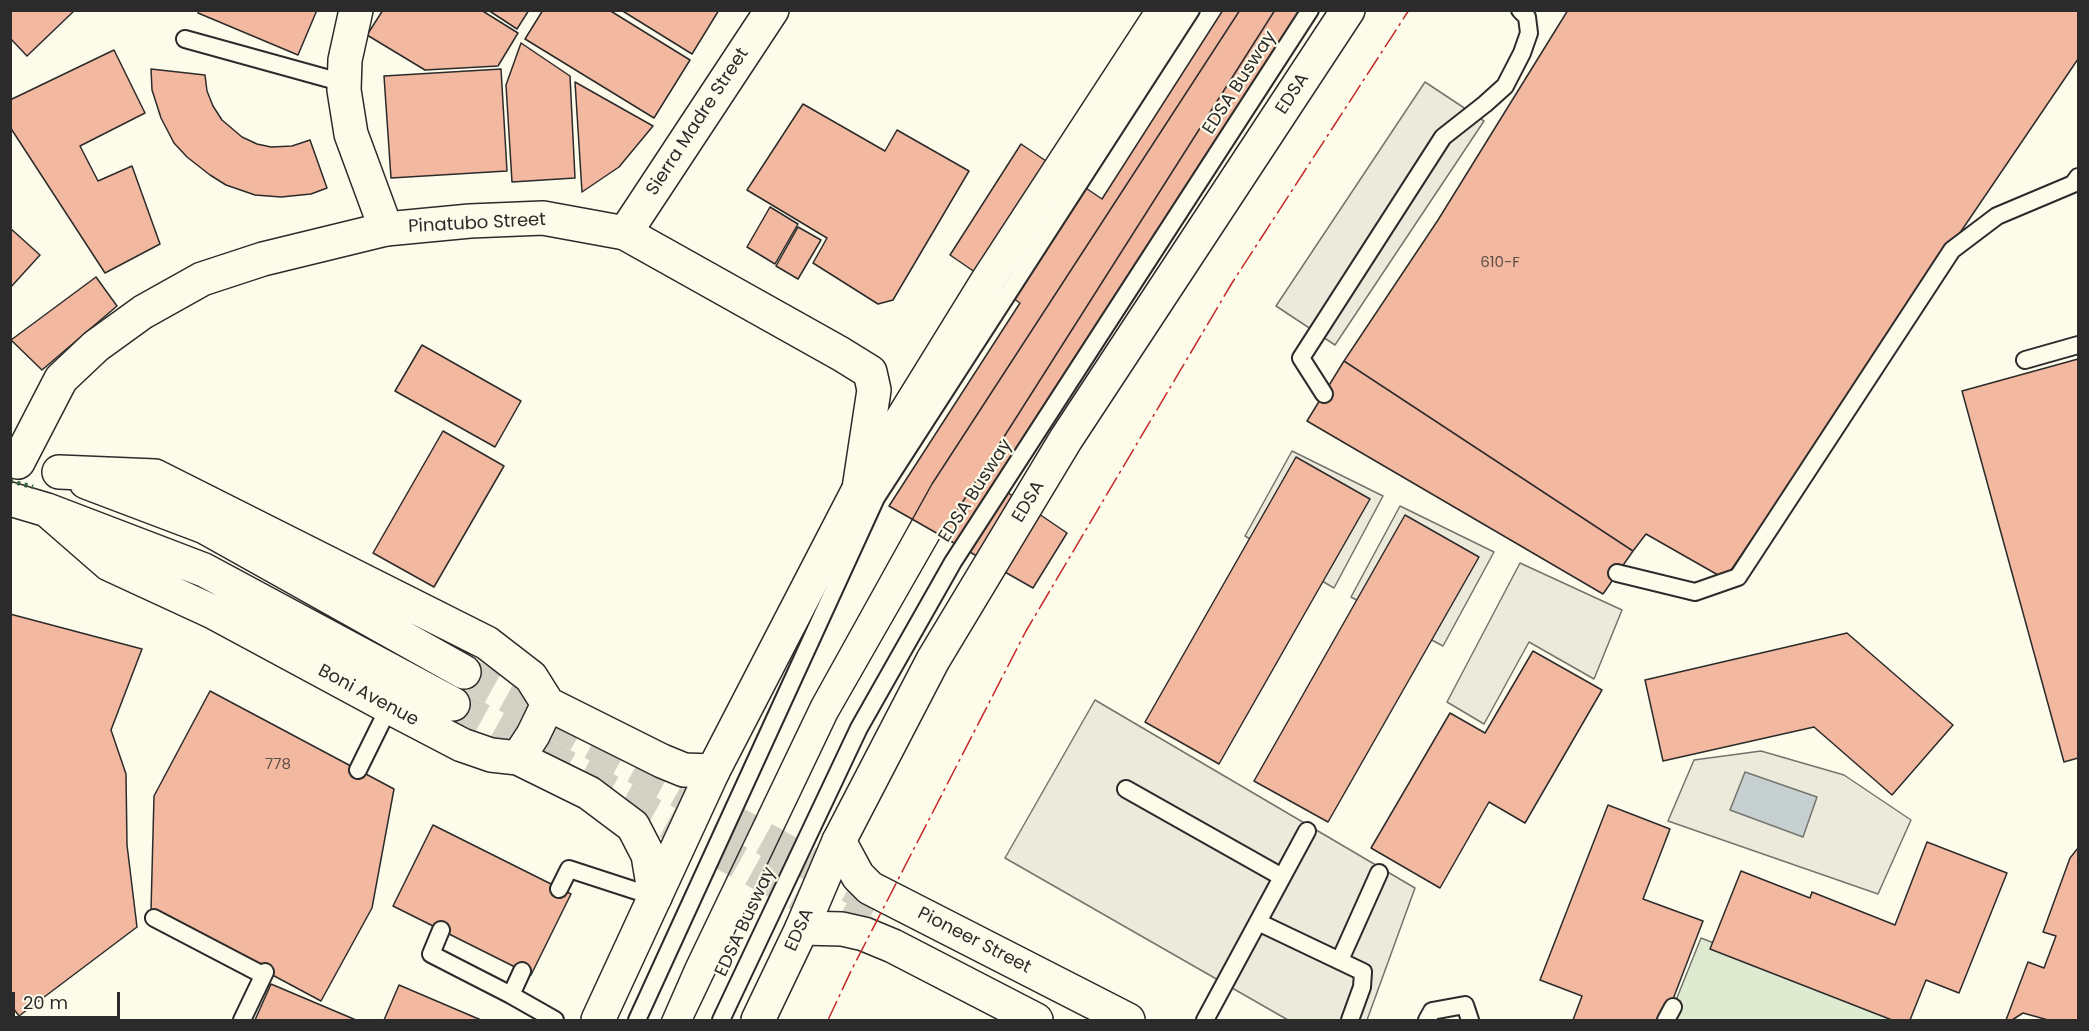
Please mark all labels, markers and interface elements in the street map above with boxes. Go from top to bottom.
street label: EDSA Busway [1199,27,1281,139]
street label: Sierra Madre Street [642,44,754,200]
street label: EDSA [1272,69,1314,119]
street label: Pinatubo Street [408,210,546,238]
house number: 610-F [1480,254,1520,272]
street label: EDSA Busway [935,435,1017,547]
street label: EDSA [1008,477,1050,527]
street label: Boni Avenue [314,660,422,732]
house number: 778 [265,756,291,774]
street label: EDSA Busway [711,864,781,980]
street label: Pioneer Street [914,903,1034,979]
street label: EDSA [781,905,819,955]
scale bar [15,980,123,1018]
text: 20 m [23,990,68,1015]

